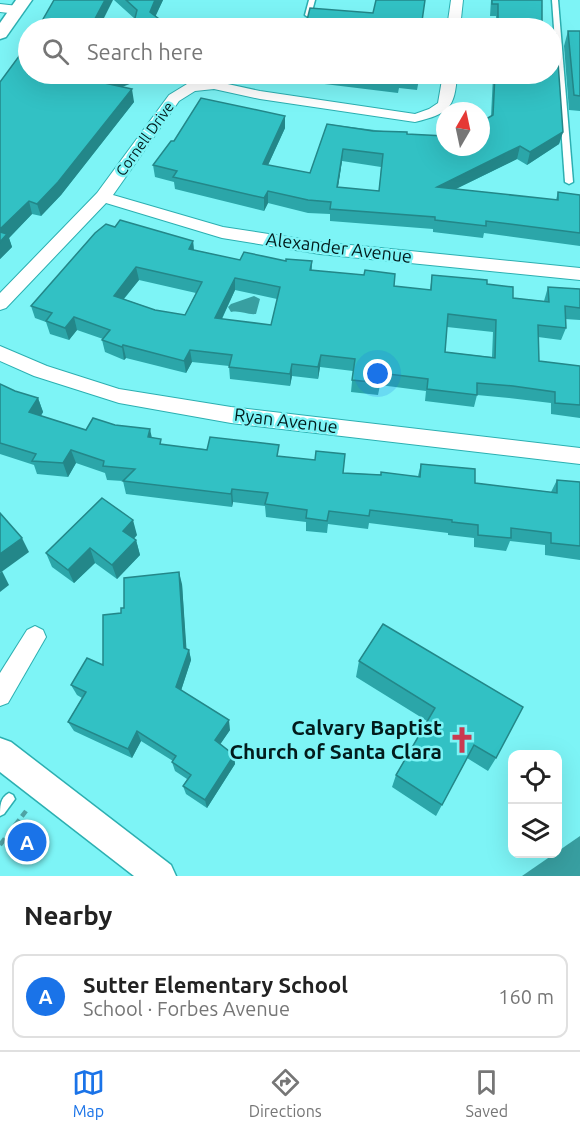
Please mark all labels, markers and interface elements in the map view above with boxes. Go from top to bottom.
search box [18,18,562,84]
icon: search [39,35,72,68]
text: Search here [87,39,203,64]
street label: Cornell Drive [112,98,177,179]
north arrow [436,102,490,156]
street label: Alexander Avenue [265,228,413,266]
your location [363,359,392,388]
street label: Ryan Avenue [233,404,339,436]
place label: Calvary Baptist Church of Santa Clara [229,715,442,763]
church icon: Calvary Baptist Church of Santa Clara [447,725,477,755]
map controls [508,750,562,858]
button: locate [508,750,562,804]
button: layers [508,804,562,858]
pin: A [8,820,46,864]
text: Nearby [24,901,112,930]
text: Sutter Elementary School [83,972,348,997]
text: A [38,985,53,1008]
text: 160 m [498,985,554,1008]
text: School · Forbes Avenue [83,997,290,1020]
tab: Map [72,1066,105,1120]
tab: Directions [249,1066,322,1120]
tab: Saved [466,1066,508,1120]

